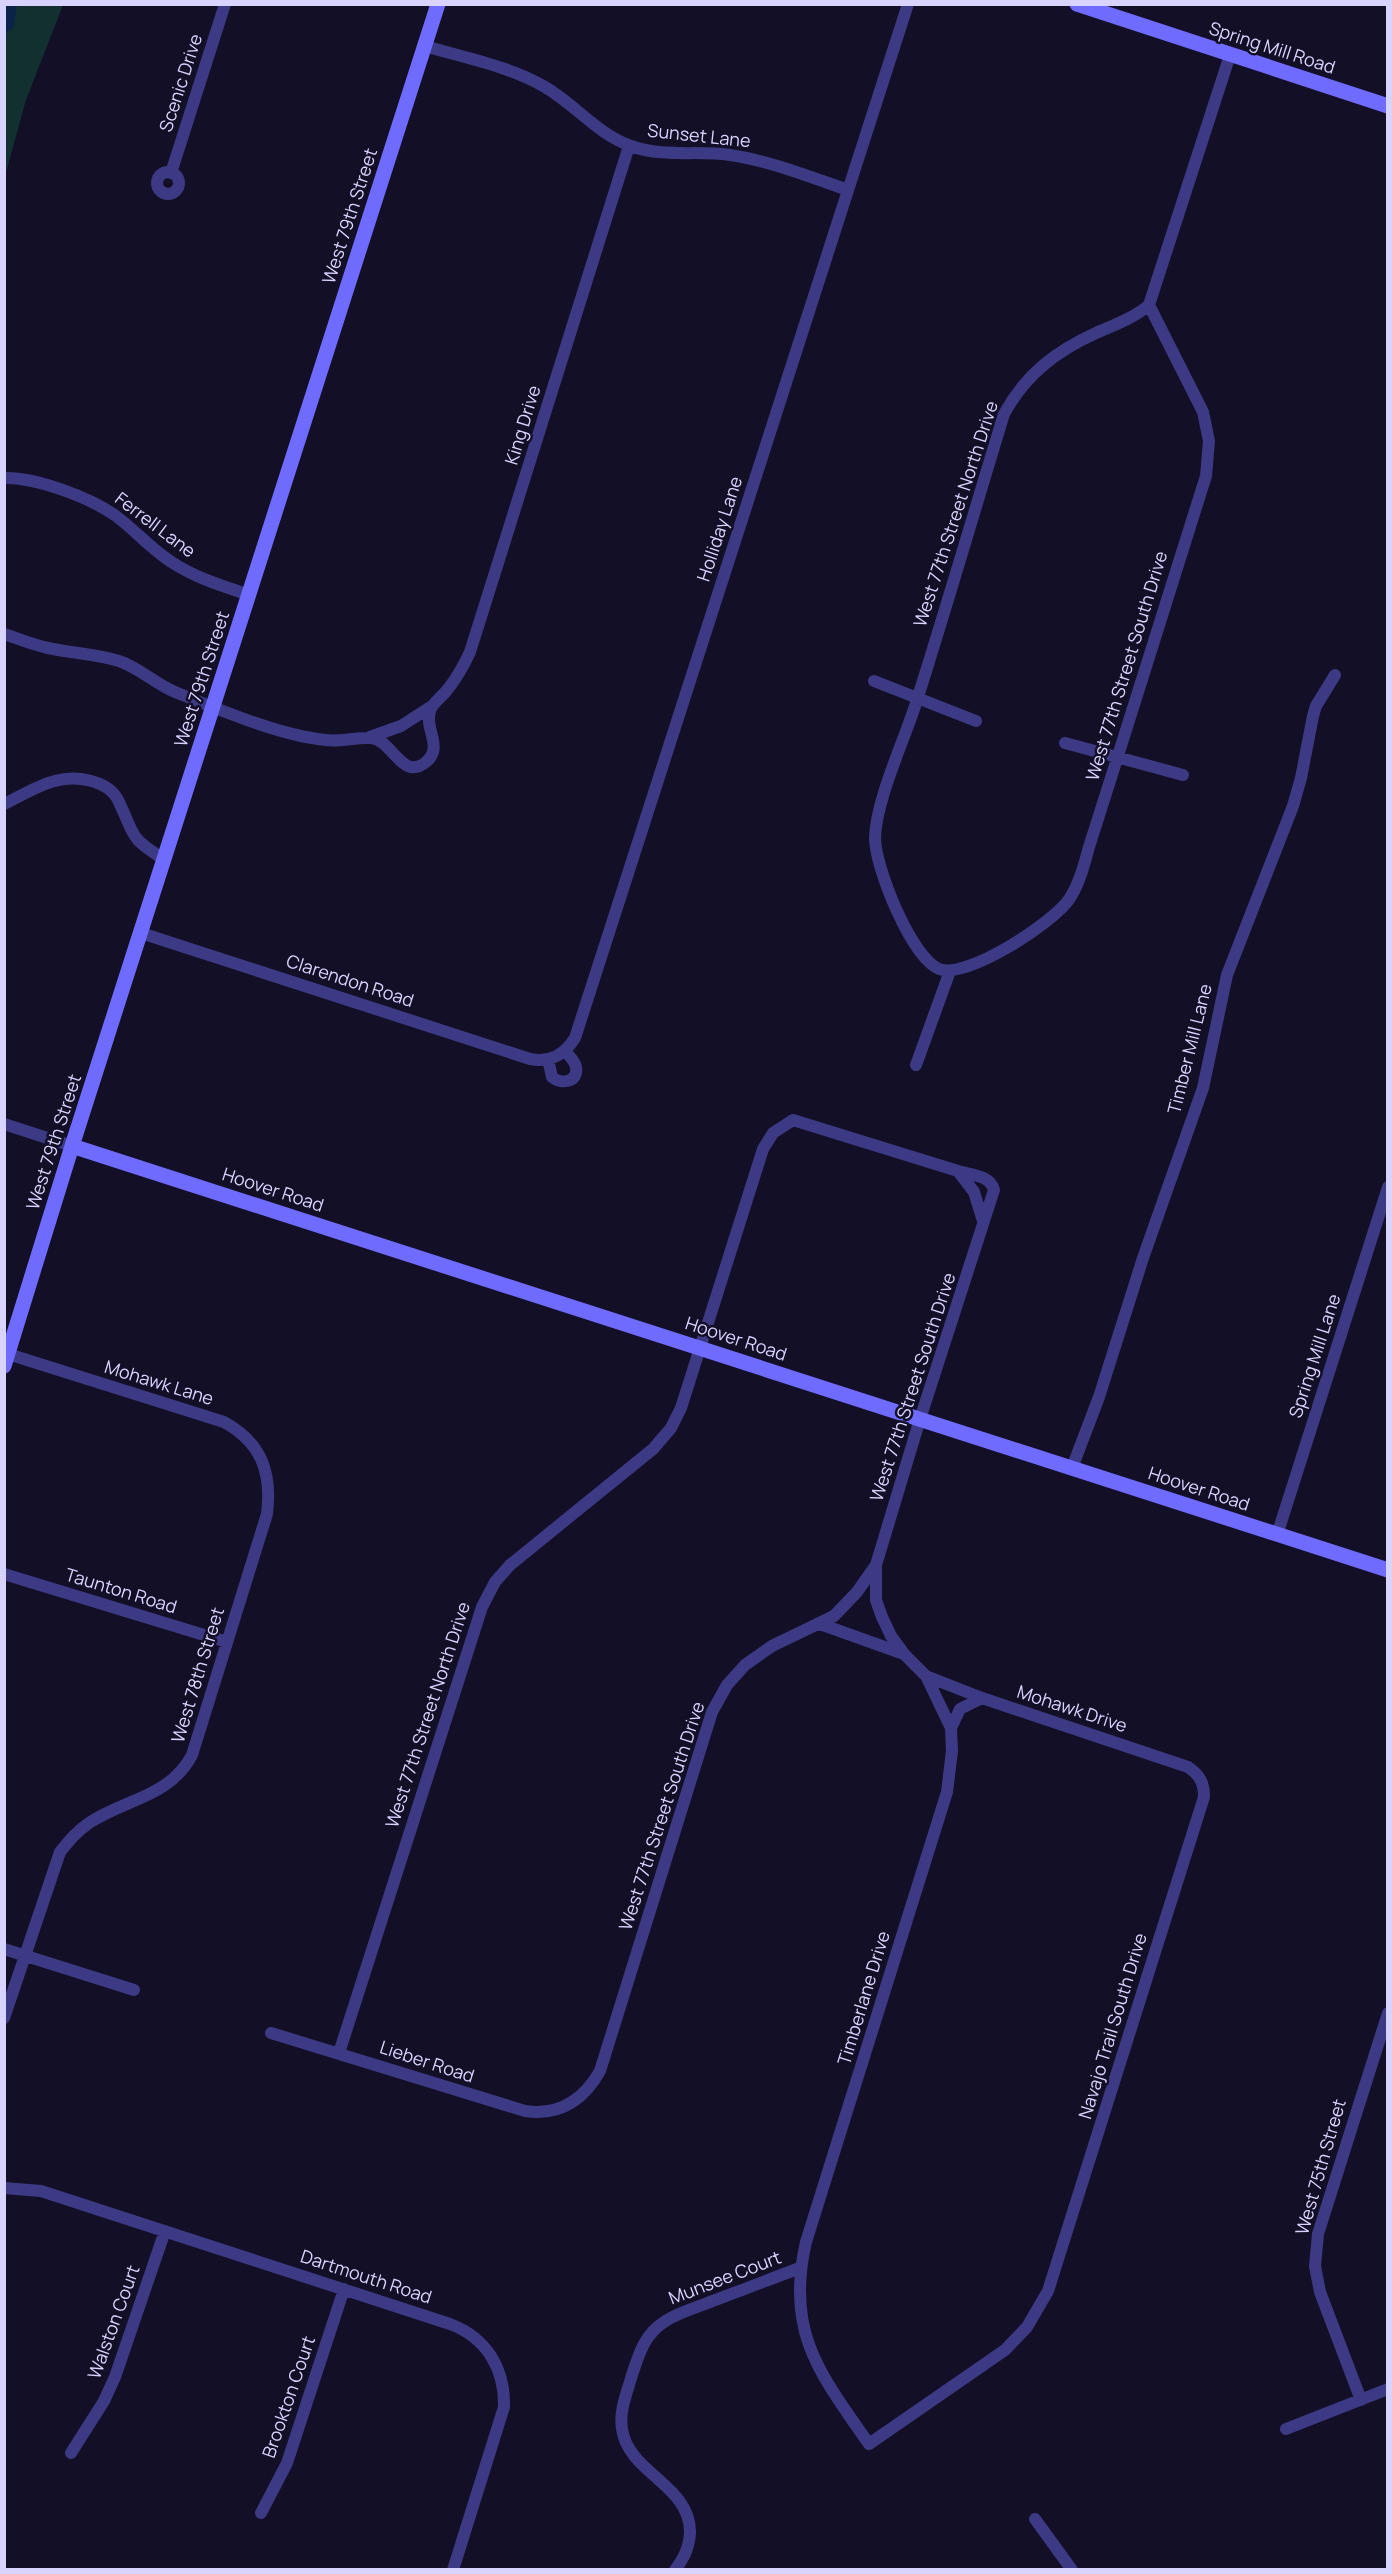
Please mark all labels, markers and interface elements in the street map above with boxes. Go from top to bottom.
street label: Spring Mill Road [1206,15,1339,79]
street label: Scenic Drive [153,31,207,135]
street label: Sunset Lane [646,118,752,152]
street label: West 79th Street [316,145,382,287]
street label: King Drive [499,382,545,467]
street label: West 77th Street North Drive [907,398,1003,630]
street label: Holliday Lane [691,473,747,584]
street label: Ferrell Lane [110,486,201,562]
street label: West 77th Street South Drive [1080,548,1172,784]
street label: West 79th Street [168,608,234,750]
street label: Clarendon Road [284,948,417,1012]
street label: Timber Mill Lane [1161,981,1217,1116]
street label: West 79th Street [20,1071,86,1213]
street label: Hoover Road [220,1161,327,1217]
street label: West 77th Street South Drive [864,1269,960,1504]
street label: Spring Mill Lane [1283,1291,1345,1421]
street label: Hoover Road [683,1310,790,1366]
street label: Mohawk Lane [102,1354,217,1410]
street label: Hoover Road [1146,1460,1253,1516]
street label: Taunton Road [63,1562,180,1618]
street label: West 77th Street North Drive [379,1599,475,1831]
street label: West 78th Street [165,1604,229,1745]
street label: Mohawk Drive [1014,1679,1130,1737]
street label: West 77th Street South Drive [613,1698,709,1933]
street label: Timberlane Drive [831,1928,895,2068]
street label: Navajo Trail South Drive [1072,1930,1152,2122]
street label: Lieber Road [377,2035,478,2088]
street label: West 75th Street [1289,2096,1351,2237]
street label: Dartmouth Road [298,2244,435,2309]
street label: Munsee Court [665,2245,784,2310]
street label: Walston Court [81,2261,145,2382]
street label: Brookton Court [256,2333,320,2461]

